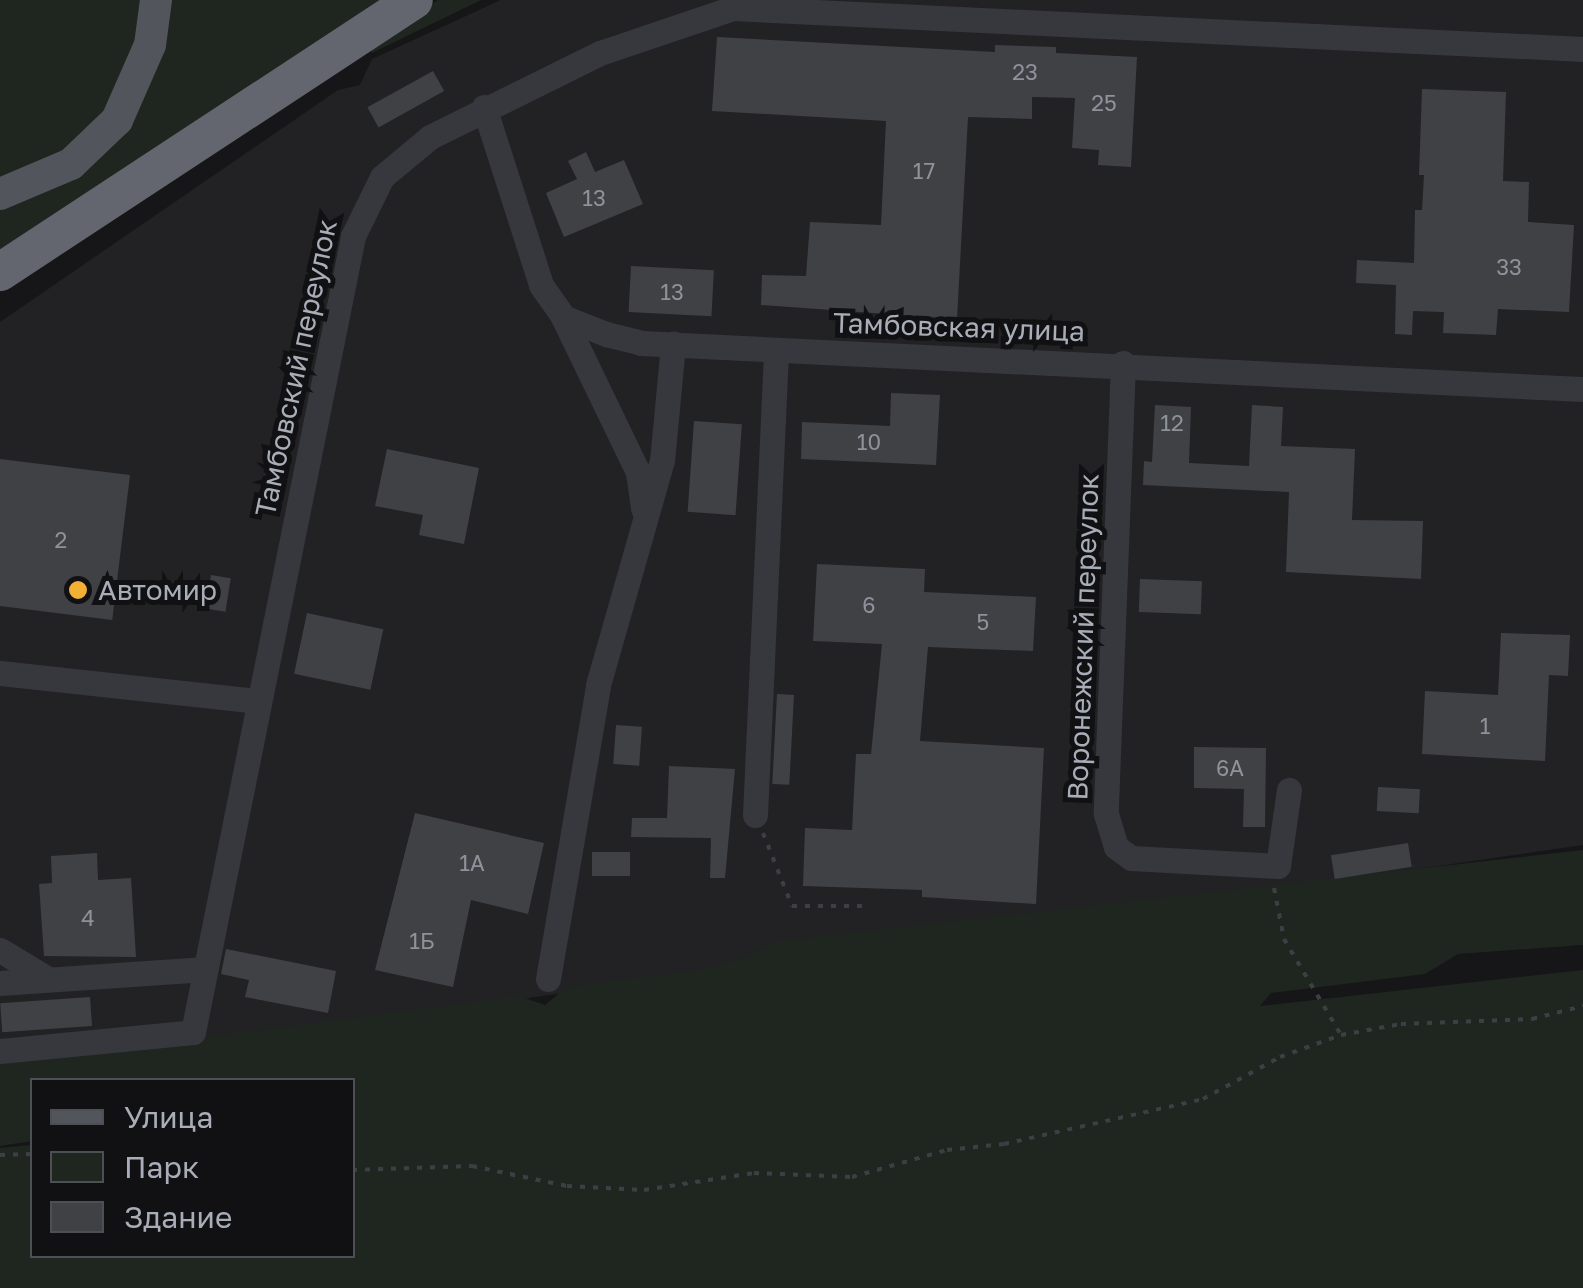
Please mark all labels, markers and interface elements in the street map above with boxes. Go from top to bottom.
house number: 23 [1012,59,1038,85]
house number: 25 [1091,90,1117,116]
house number: 17 [913,158,935,184]
house number: 13 [582,185,606,211]
street label: Тамбовский переулок [248,216,344,520]
house number: 33 [1496,254,1522,280]
house number: 13 [660,279,684,305]
street label: Тамбовская улица [832,306,1086,348]
house number: 12 [1160,410,1184,436]
house number: 10 [857,429,881,455]
street label: Воронежский переулок [1061,473,1105,801]
house number: 2 [55,527,67,553]
place label: Автомир [98,573,217,607]
marker: Автомир [67,579,89,601]
house number: 6 [862,592,876,618]
house number: 5 [977,609,989,635]
house number: 1 [1480,713,1490,739]
house number: 6А [1216,755,1244,781]
house number: 1А [459,850,485,876]
house number: 4 [81,905,95,931]
house number: 1Б [409,928,435,954]
legend [30,1078,355,1258]
text: Улица [124,1099,213,1135]
text: Парк [124,1149,199,1185]
text: Здание [124,1199,232,1235]

